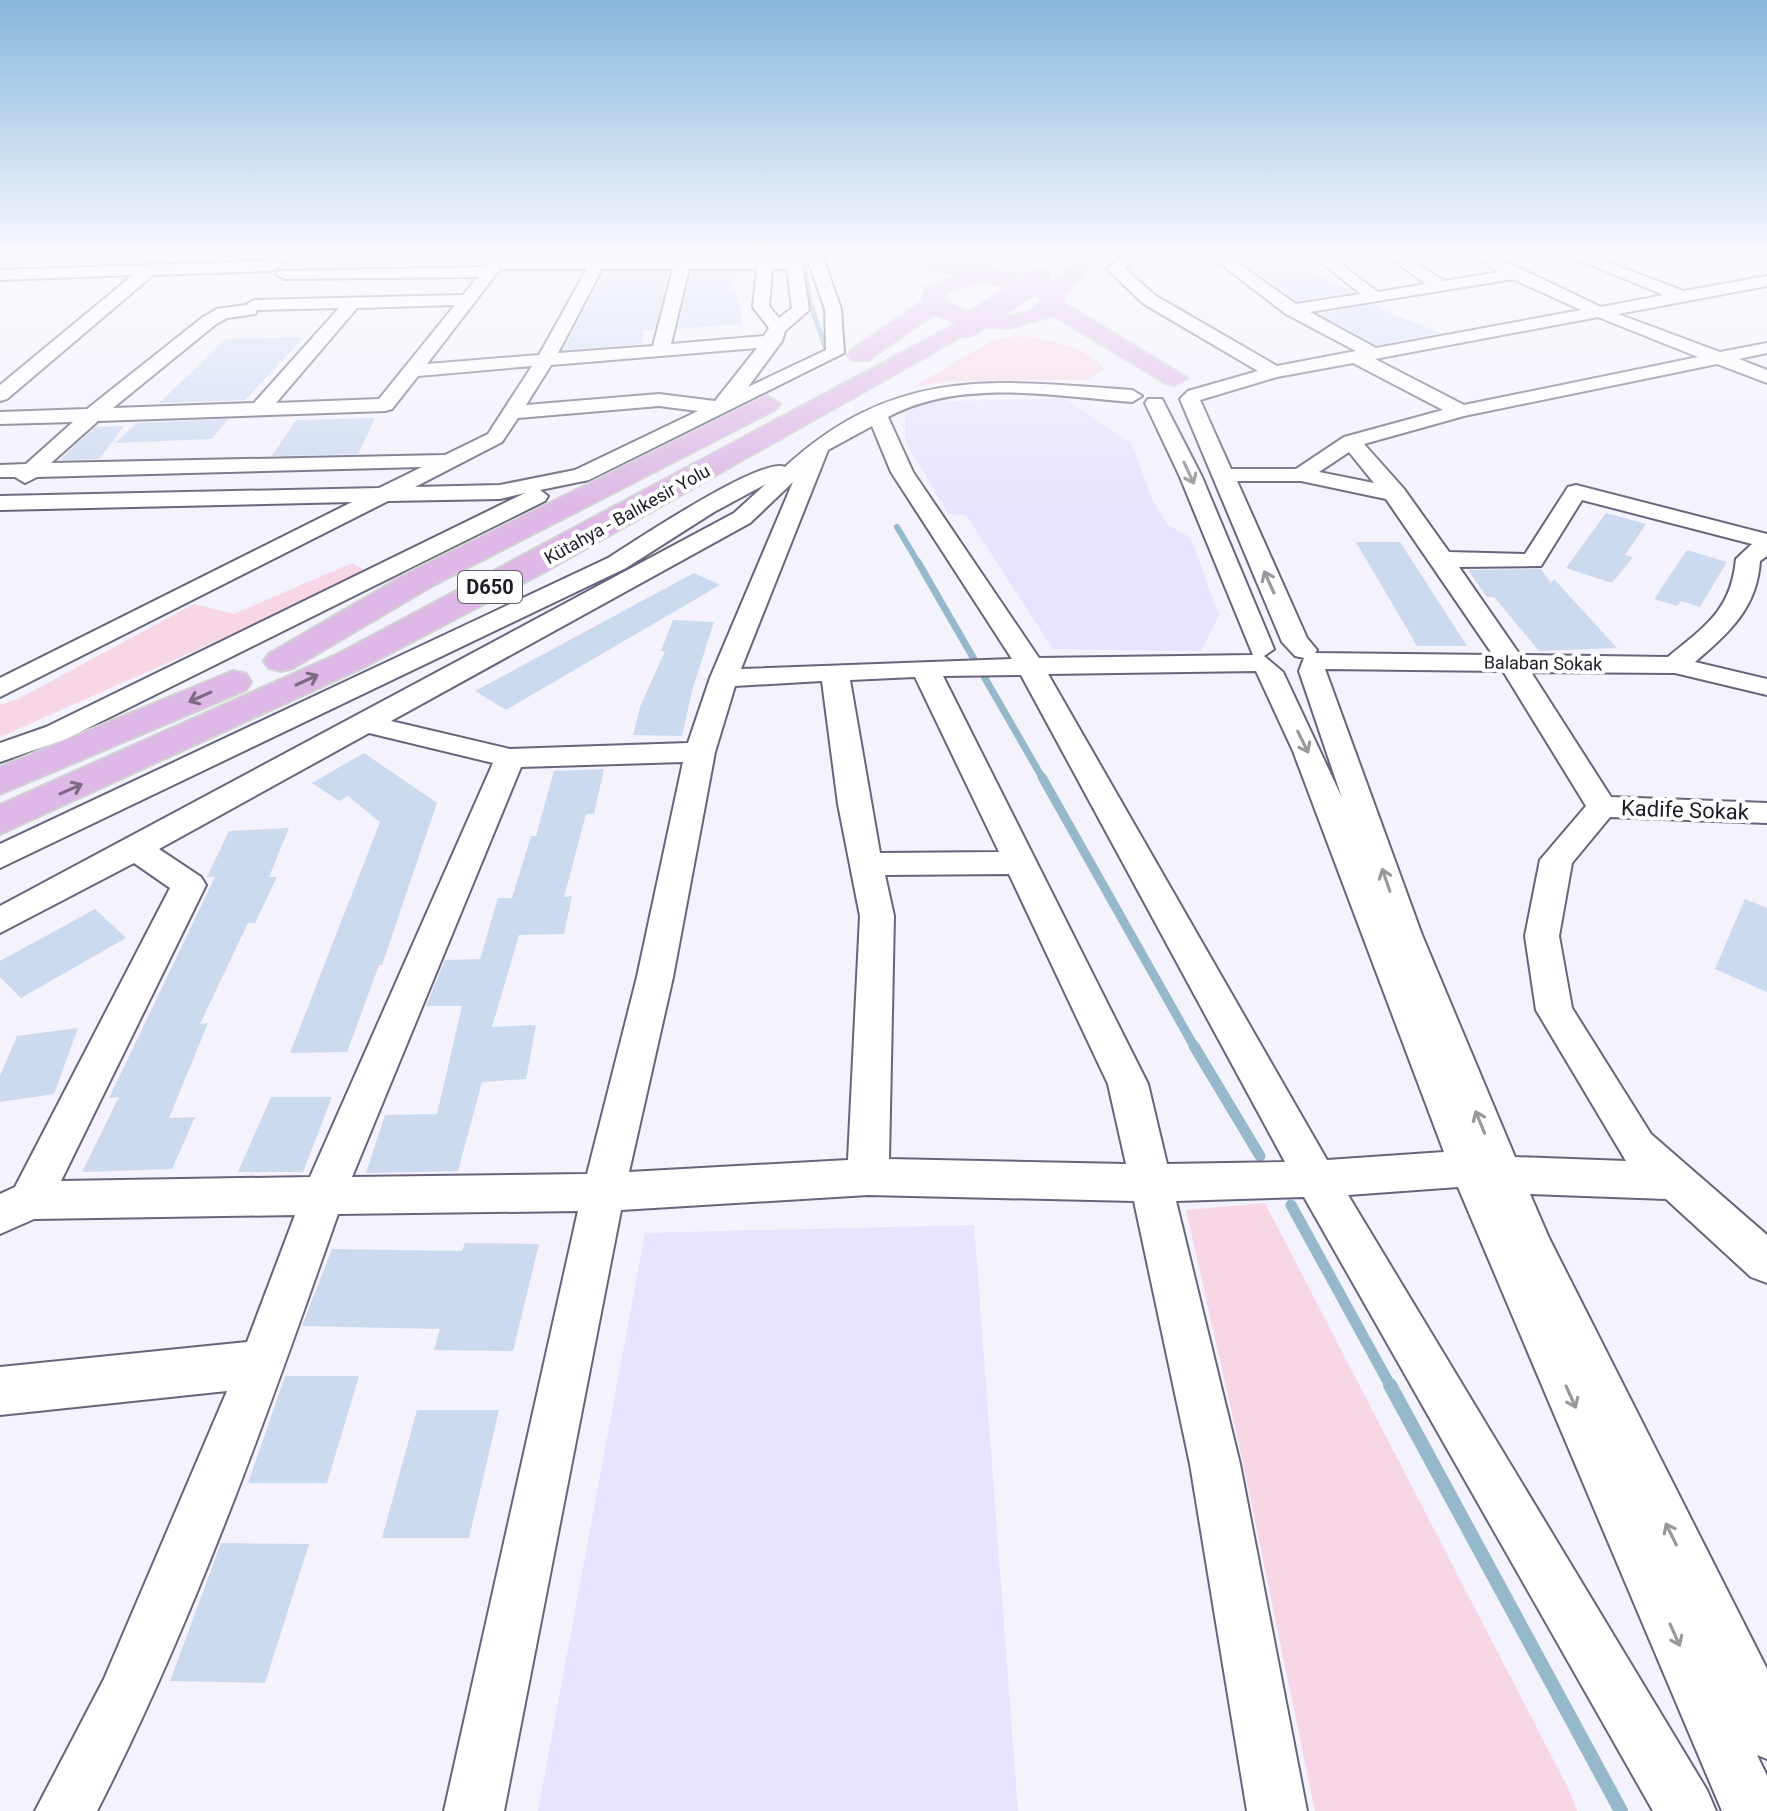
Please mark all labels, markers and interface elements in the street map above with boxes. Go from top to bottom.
street label: Kütahya - Balıkesir Yolu [541,460,713,568]
one-way arrow [1182,461,1197,485]
one-way arrow [1260,570,1275,594]
road number: D650 [458,571,522,603]
street label: Balaban Sokak [1484,651,1603,675]
one-way arrow [295,672,319,687]
one-way arrow [188,690,213,705]
one-way arrow [1296,729,1311,753]
one-way arrow [58,781,83,796]
street label: Kadife Sokak [1621,795,1750,825]
one-way arrow [1377,868,1392,893]
one-way arrow [1472,1110,1486,1135]
one-way arrow [1565,1384,1580,1409]
one-way arrow [1663,1523,1678,1547]
one-way arrow [1669,1622,1684,1647]

